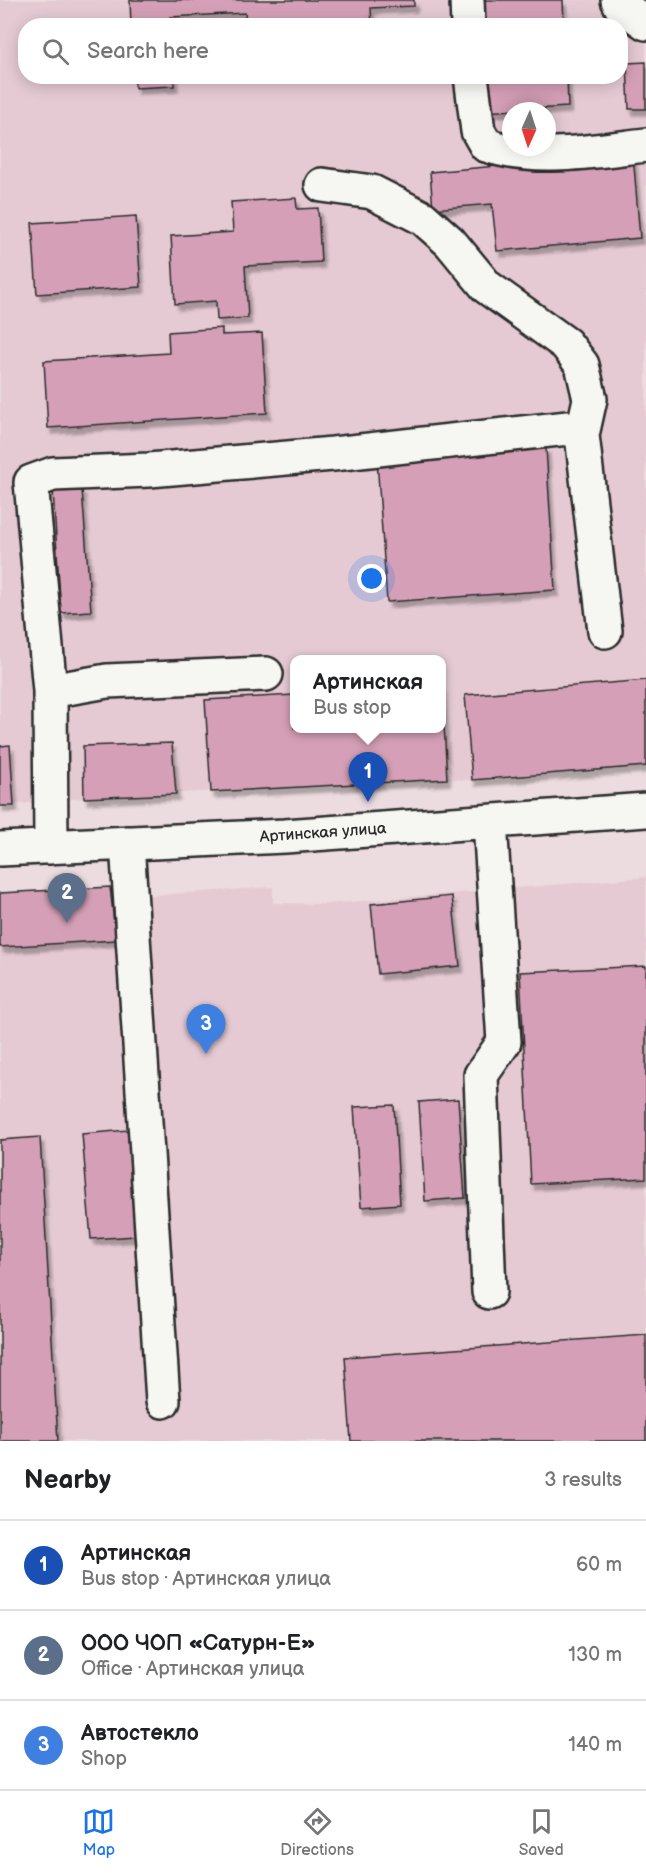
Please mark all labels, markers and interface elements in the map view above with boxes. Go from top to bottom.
search box [18,18,628,84]
icon: search [39,35,72,68]
text: Search here [87,38,209,65]
north arrow [502,102,556,156]
your location [357,564,386,593]
popup [290,655,446,733]
text: Артинская [313,669,423,696]
text: Bus stop [313,696,391,720]
pin: 1 [348,752,388,802]
street label: Артинская улица [258,819,387,847]
pin: 2 [48,874,86,923]
pin: 3 [186,1004,226,1054]
text: Nearby [24,1465,111,1496]
text: 3 results [544,1468,622,1492]
text: Артинская [81,1540,191,1567]
text: 1 [39,1553,48,1577]
text: 60 m [576,1553,622,1577]
text: Bus stop · Артинская улица [81,1567,331,1591]
text: ООО ЧОП «Сатурн-Е» [81,1630,315,1657]
text: 2 [38,1643,49,1667]
text: 130 m [568,1643,622,1667]
text: Office · Артинская улица [81,1657,305,1681]
text: Автостекло [81,1720,199,1747]
text: 3 [38,1733,49,1757]
text: 140 m [568,1733,622,1757]
text: Shop [81,1747,127,1771]
tab: Map [82,1805,115,1860]
tab: Directions [280,1805,354,1860]
tab: Saved [519,1805,564,1860]

